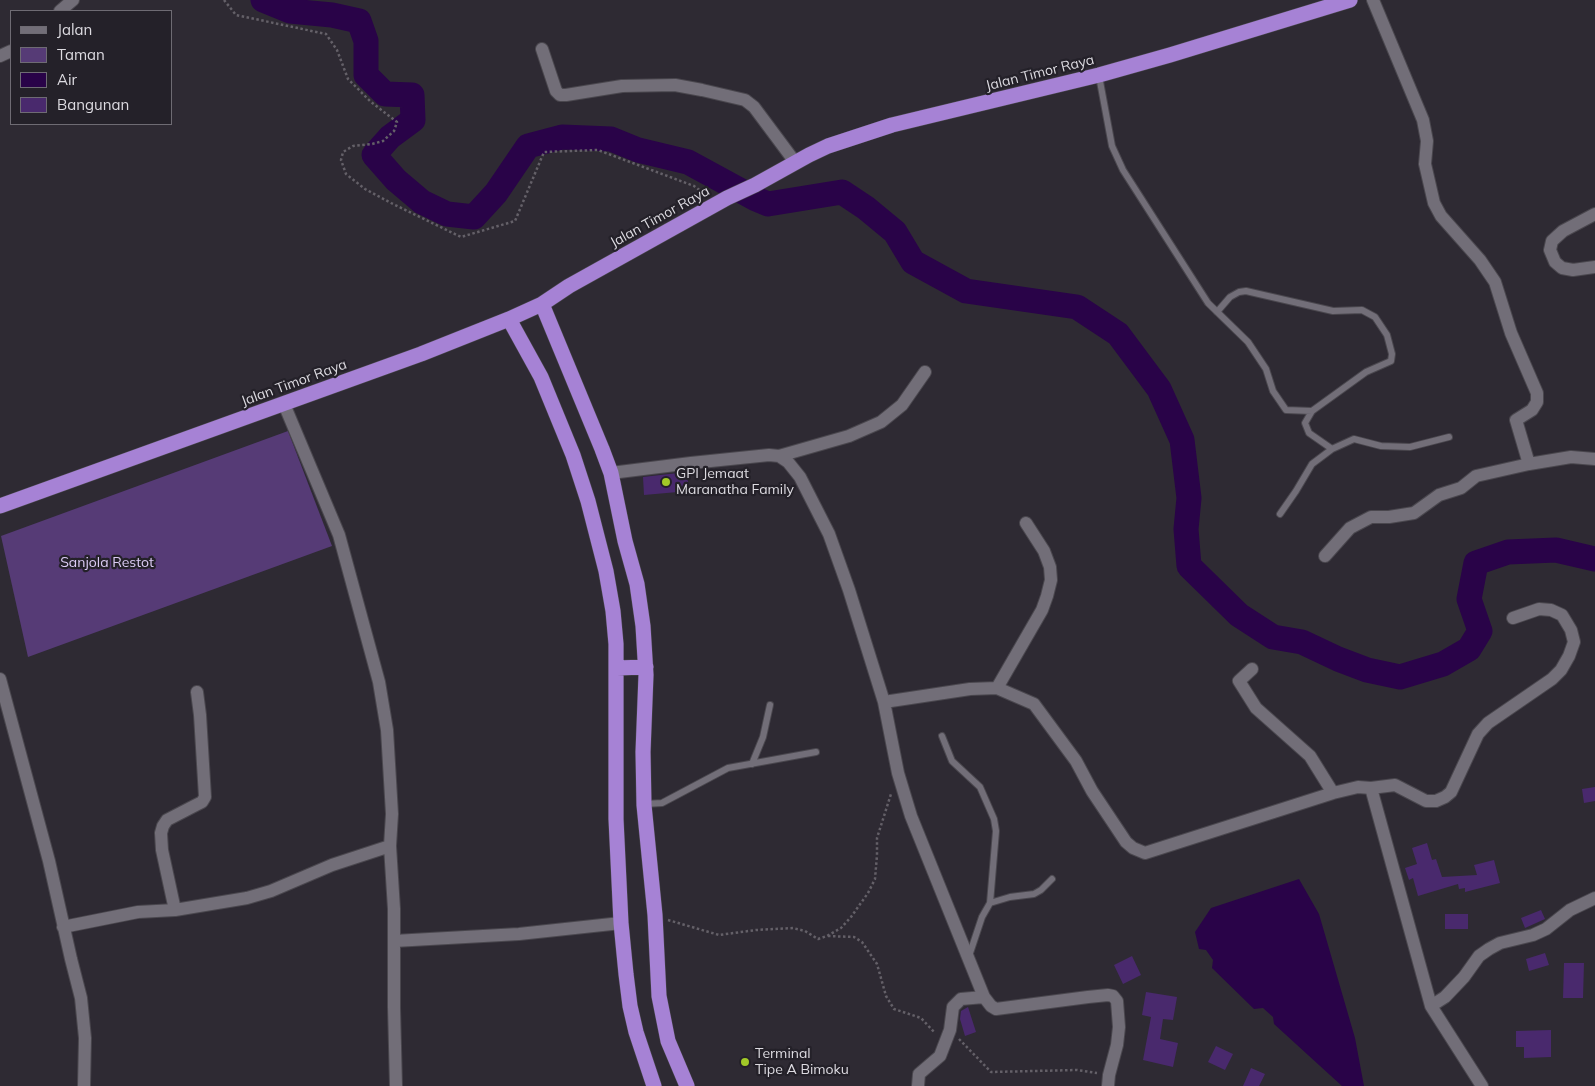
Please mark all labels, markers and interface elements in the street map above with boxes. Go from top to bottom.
legend [10,10,172,125]
text: Jalan [57,20,92,39]
text: Taman [57,45,105,64]
street label: Jalan Timor Raya [984,51,1096,95]
text: Air [57,70,77,89]
text: Bangunan [57,95,129,114]
street label: Jalan Timor Raya [607,183,713,251]
street label: Jalan Timor Raya [239,356,349,410]
place label: GPI Jemaat Maranatha Family [676,466,794,498]
marker: GPI Jemaat Maranatha Family [660,476,672,488]
park label: Sanjola Restot [60,555,154,571]
place label: Terminal Tipe A Bimoku [755,1046,849,1078]
marker: Terminal Tipe A Bimoku [739,1056,751,1068]

